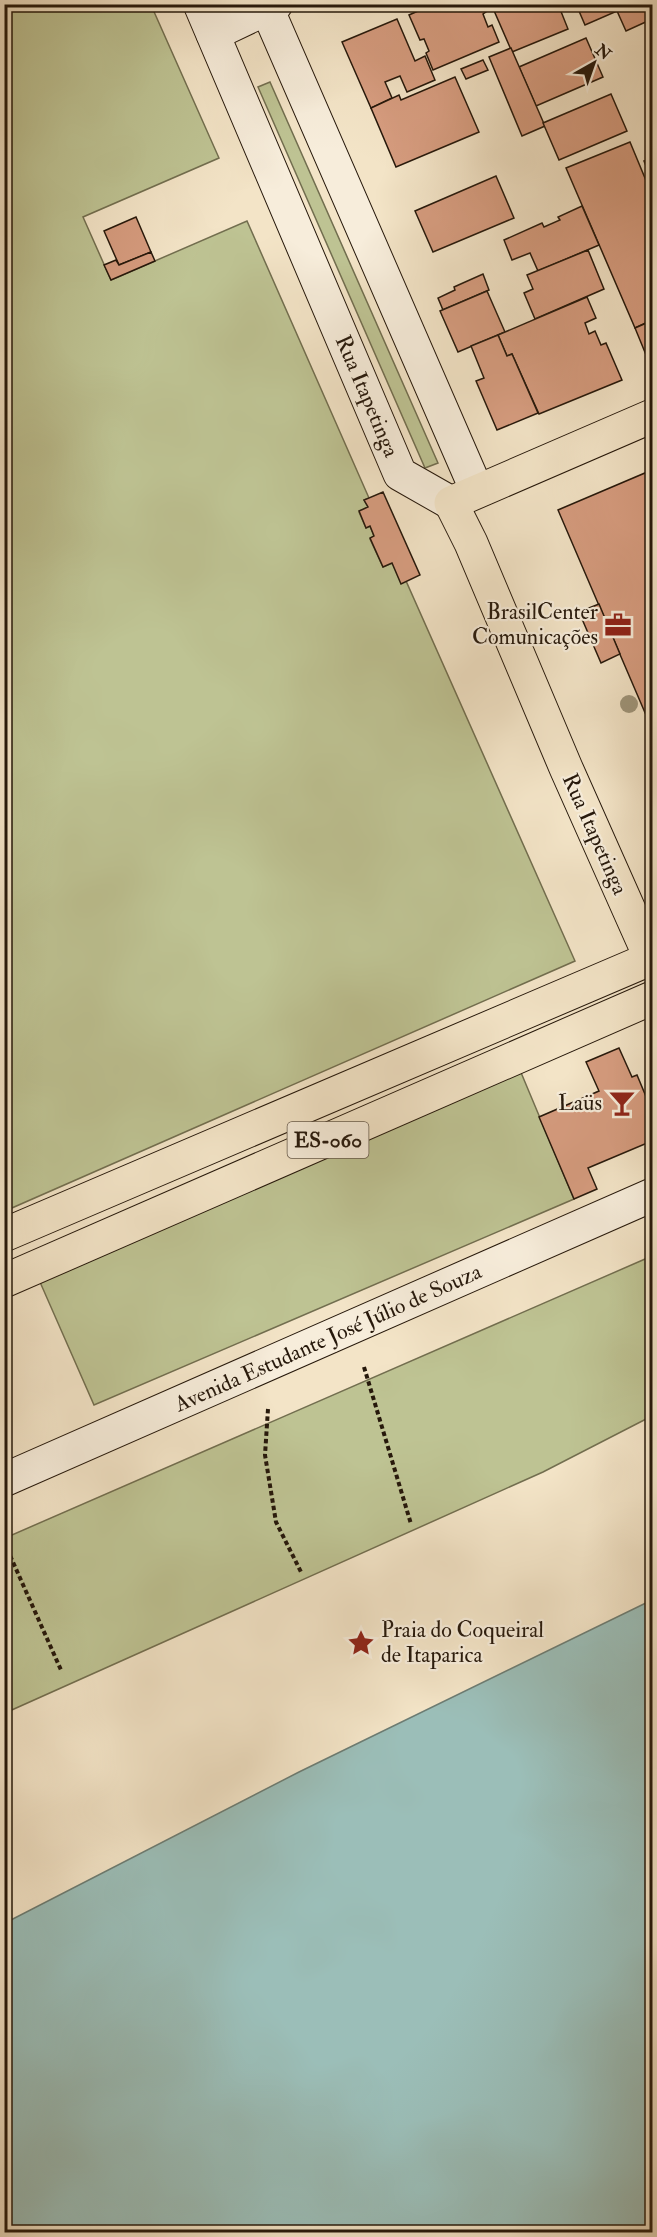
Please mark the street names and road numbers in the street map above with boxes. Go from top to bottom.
street label: Rua Itapetinga [328,331,406,463]
street label: Rua Itapetinga [555,769,635,900]
road number: ES-060 [288,1122,368,1158]
street label: Avenida Estudante José Júlio de Souza [169,1257,487,1419]

